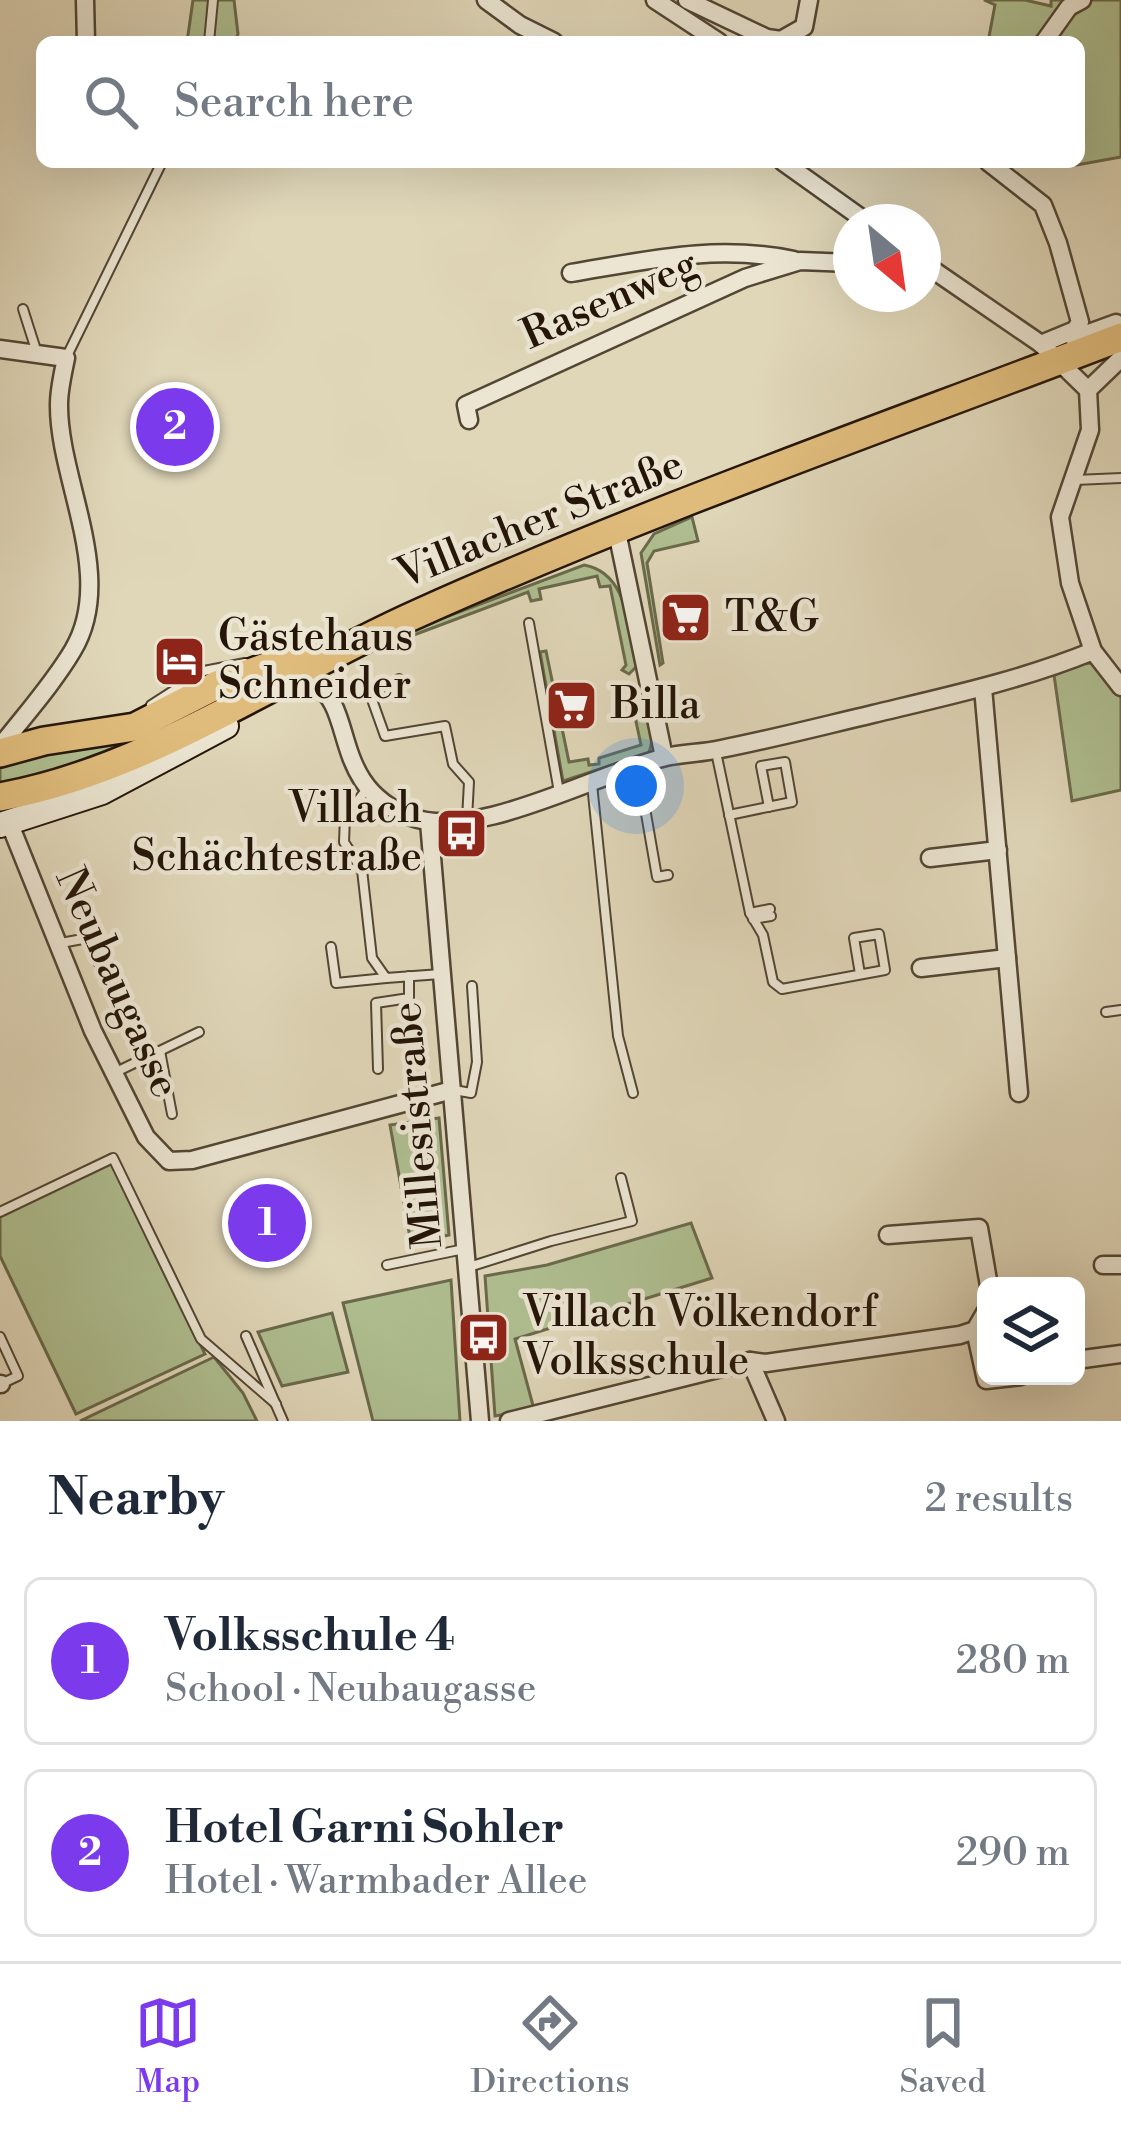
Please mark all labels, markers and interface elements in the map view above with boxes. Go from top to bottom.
search box [36,36,1085,168]
icon: search [78,69,144,135]
text: Search here [174,74,414,131]
north arrow [833,204,941,312]
street label: Rasenweg [514,238,707,363]
pin: 2 [136,382,214,472]
street label: Villacher Straße [388,438,691,602]
supermarket icon: T&G [658,590,714,646]
place label: T&G [725,592,819,645]
place label: Gästehaus Schneider [218,611,413,712]
hotel icon: Gästehaus Schneider [151,633,207,689]
supermarket icon: Billa [544,677,600,733]
place label: Billa [610,679,701,732]
your location [606,756,666,816]
place label: Villach Schächtestraße [131,783,422,884]
bus stop icon: Villach Schächtestraße [433,805,489,861]
street label: Neubaugasse [42,860,191,1107]
street label: Millesistraße [381,1000,455,1250]
pin: 1 [228,1178,306,1268]
map controls [977,1277,1085,1385]
button: layers [977,1277,1085,1385]
place label: Villach Völkendorf Volksschule [522,1287,879,1388]
bus stop icon: Villach Völkendorf Volksschule [456,1309,512,1365]
text: Nearby [48,1467,224,1531]
text: 2 results [925,1475,1073,1524]
text: Volksschule 4 [165,1608,455,1665]
text: 1 [81,1637,99,1686]
text: 280 m [956,1637,1070,1686]
text: School · Neubaugasse [165,1665,536,1714]
text: Hotel Garni Sohler [165,1800,564,1857]
text: 2 [78,1829,102,1878]
text: 290 m [956,1829,1070,1878]
text: Hotel · Warmbader Allee [165,1857,587,1906]
tab: Map [135,1990,201,2103]
tab: Directions [471,1990,630,2103]
tab: Saved [899,1990,986,2103]

